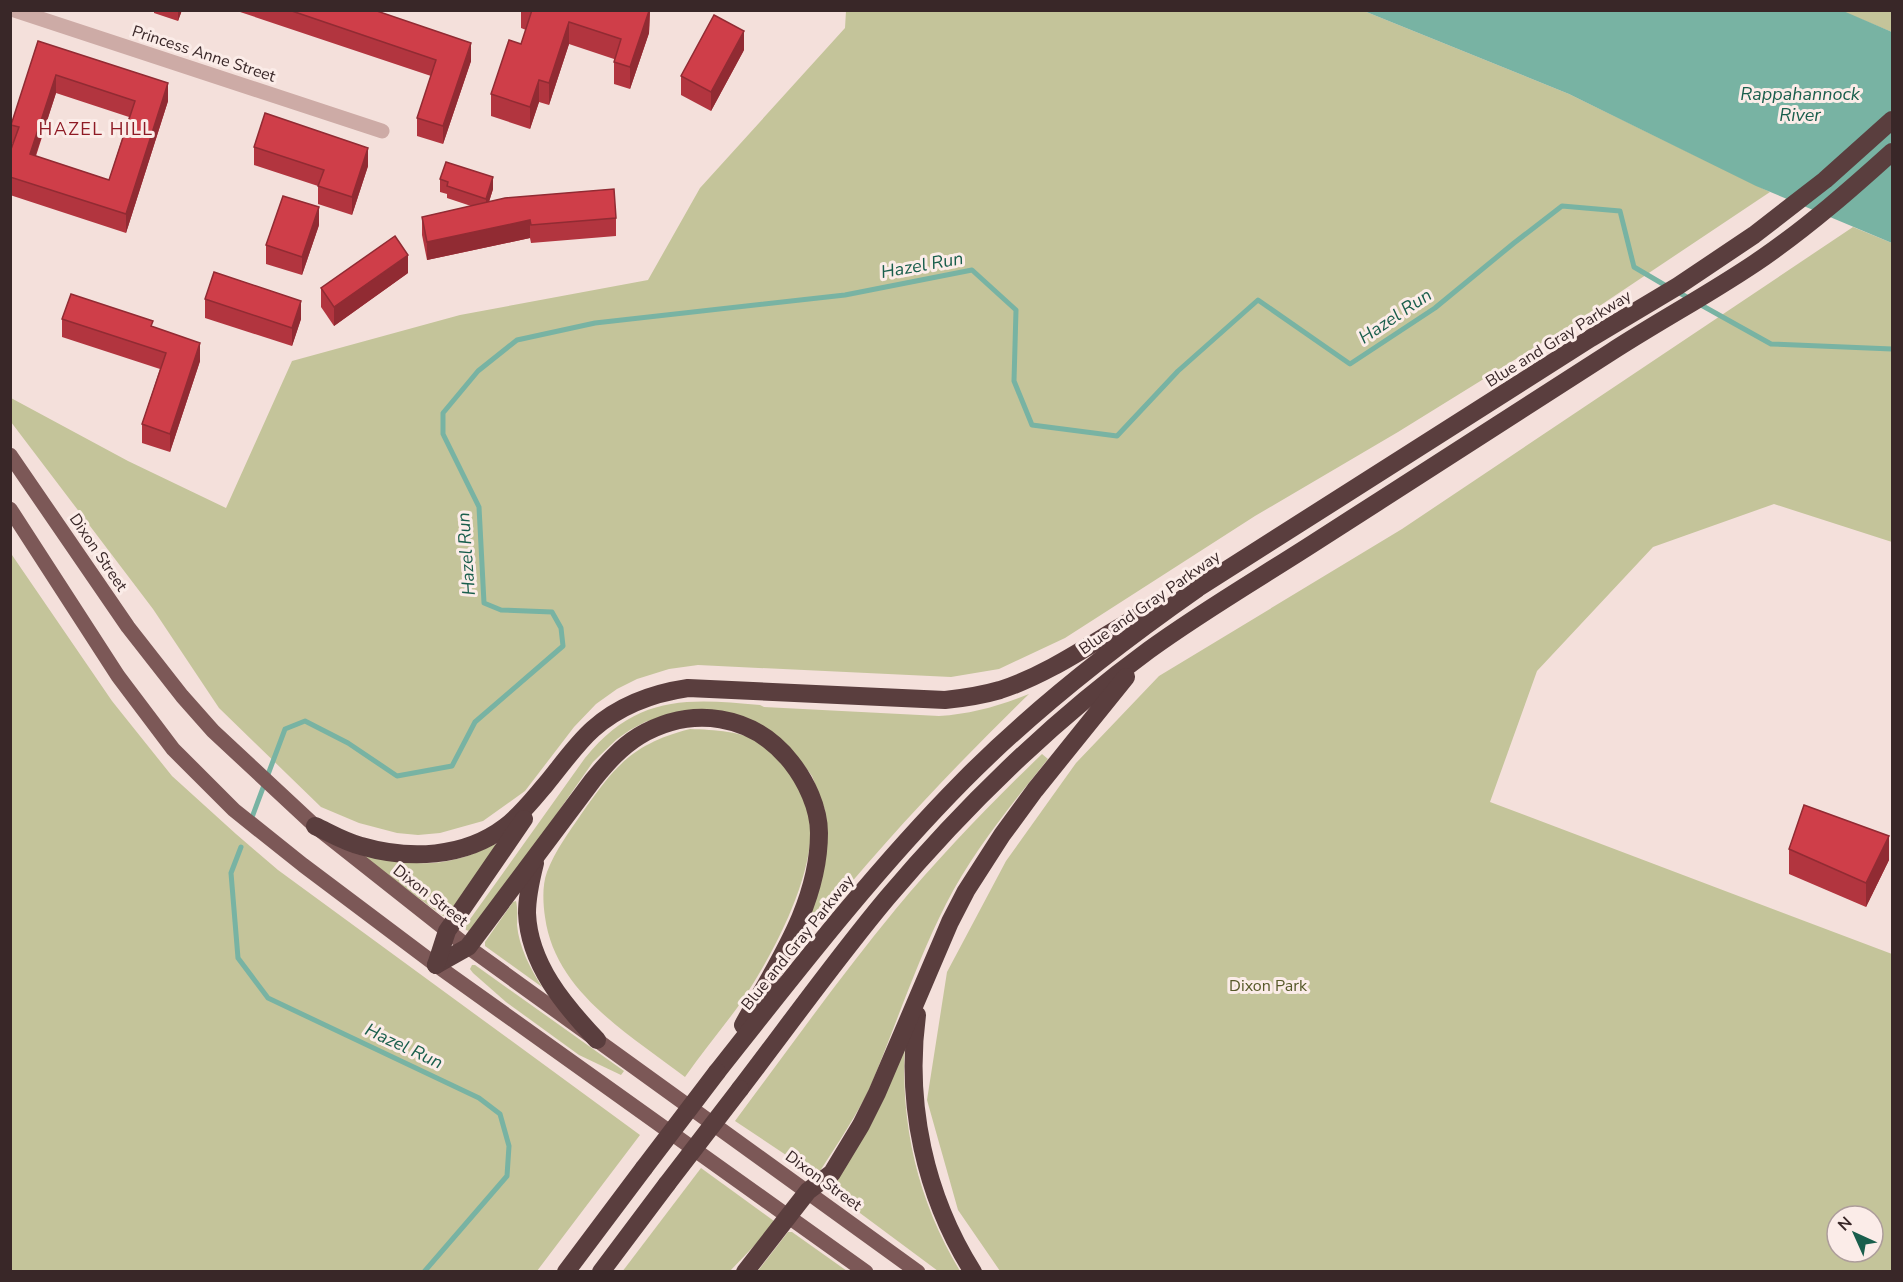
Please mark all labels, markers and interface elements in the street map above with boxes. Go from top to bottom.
street label: Princess Anne Street [129,20,279,88]
water label: Rappahannock River [1740,82,1861,127]
district label: HAZEL HILL [39,117,154,141]
water label: Hazel Run [879,246,965,284]
water label: Hazel Run [1354,283,1436,349]
street label: Blue and Gray Parkway [1482,285,1636,393]
street label: Dixon Street [64,509,133,596]
water label: Hazel Run [451,512,481,596]
street label: Blue and Gray Parkway [1075,545,1225,660]
street label: Dixon Street [388,860,473,932]
street label: Blue and Gray Parkway [736,870,860,1015]
park label: Dixon Park [1229,975,1308,997]
water label: Hazel Run [361,1018,447,1074]
street label: Dixon Street [781,1146,866,1216]
north arrow [1825,1204,1885,1264]
text: N [1833,1212,1857,1236]

